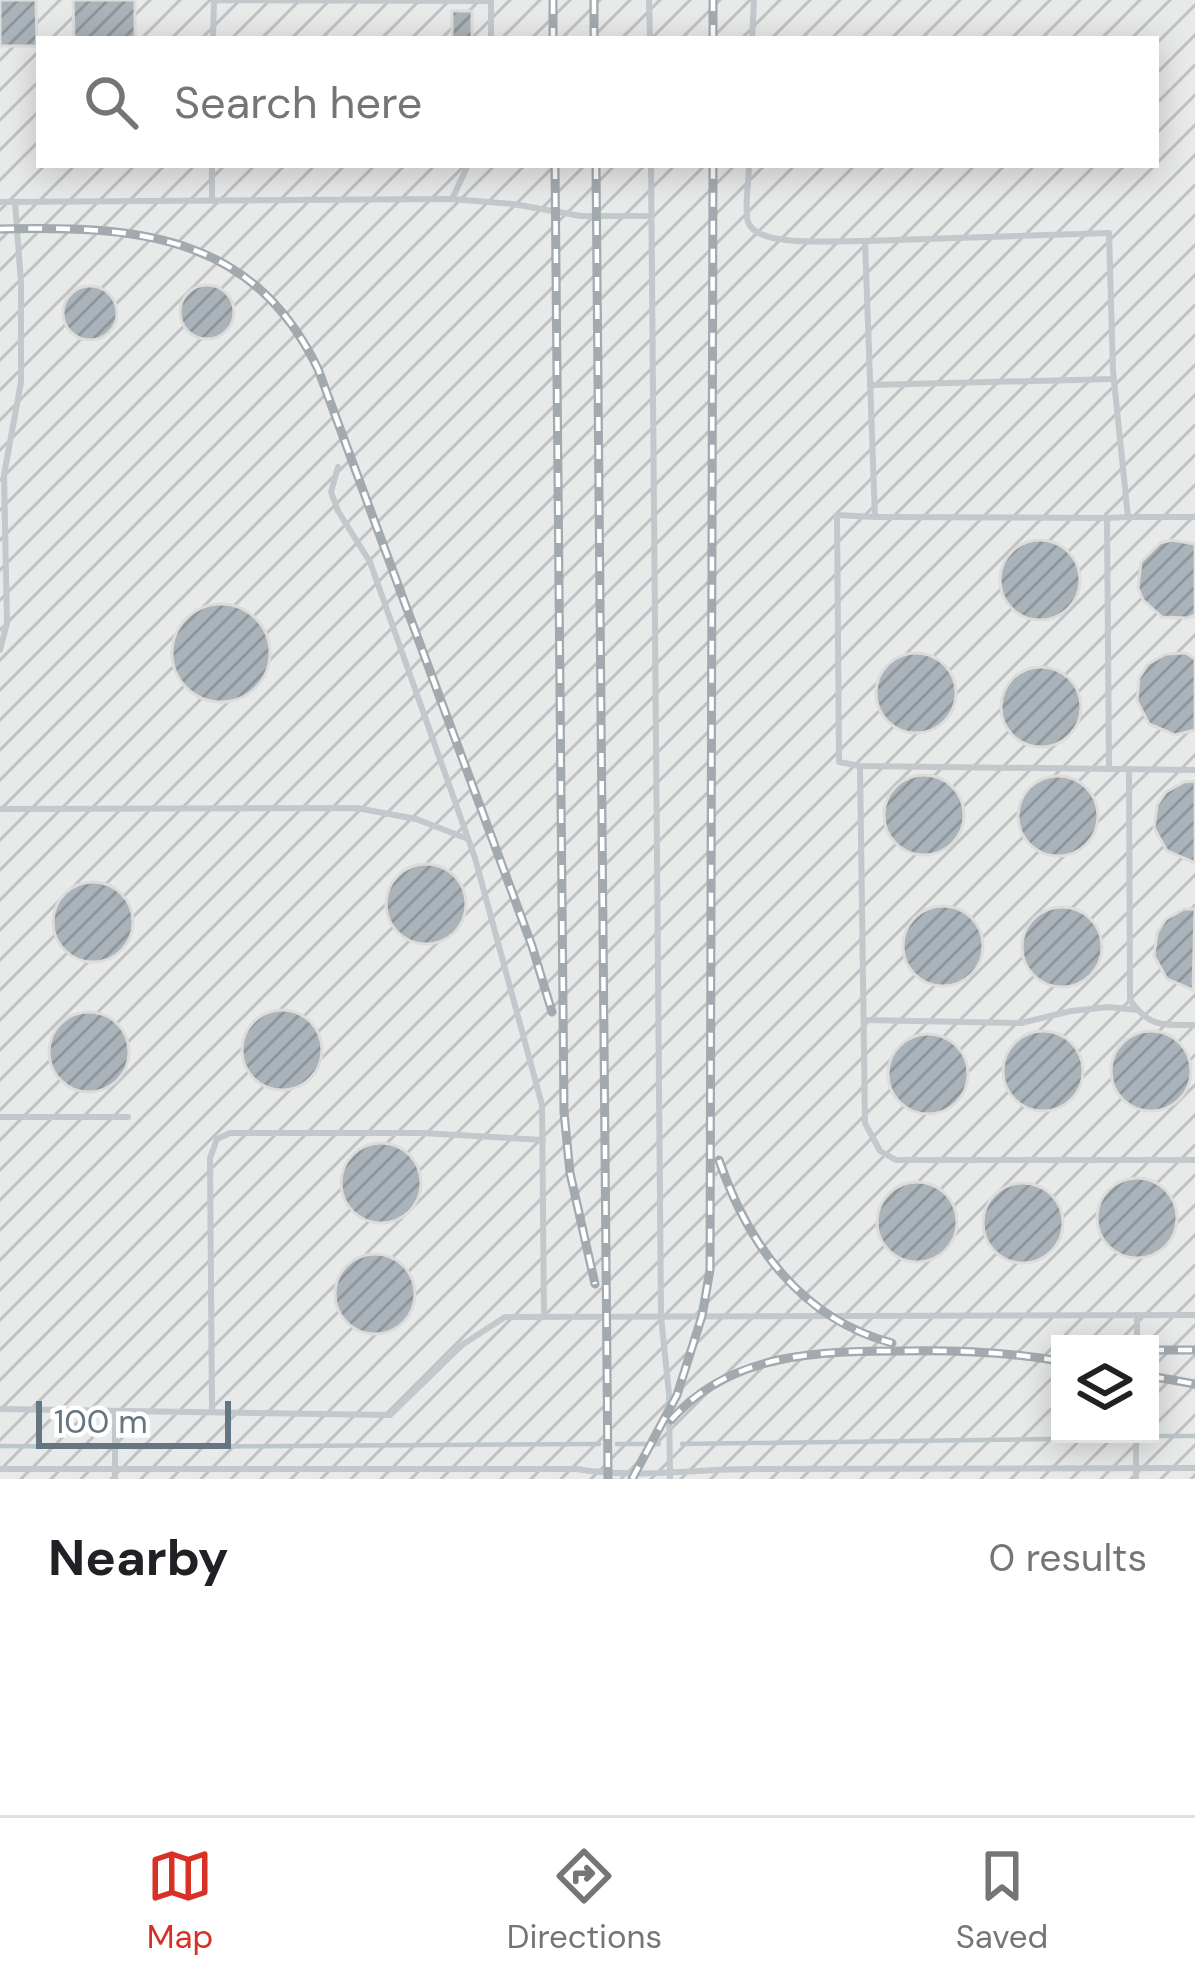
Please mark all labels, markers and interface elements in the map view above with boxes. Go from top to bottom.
search box [36,36,1159,168]
icon: search [78,69,144,135]
text: Search here [174,73,422,132]
map controls [1051,1335,1159,1443]
button: layers [1051,1335,1159,1443]
scale bar [36,1395,231,1448]
text: 100 m [54,1400,148,1443]
text: Nearby [48,1524,229,1591]
text: 0 results [989,1532,1147,1583]
tab: Map [147,1843,213,1958]
tab: Directions [507,1843,662,1958]
tab: Saved [956,1843,1048,1958]

